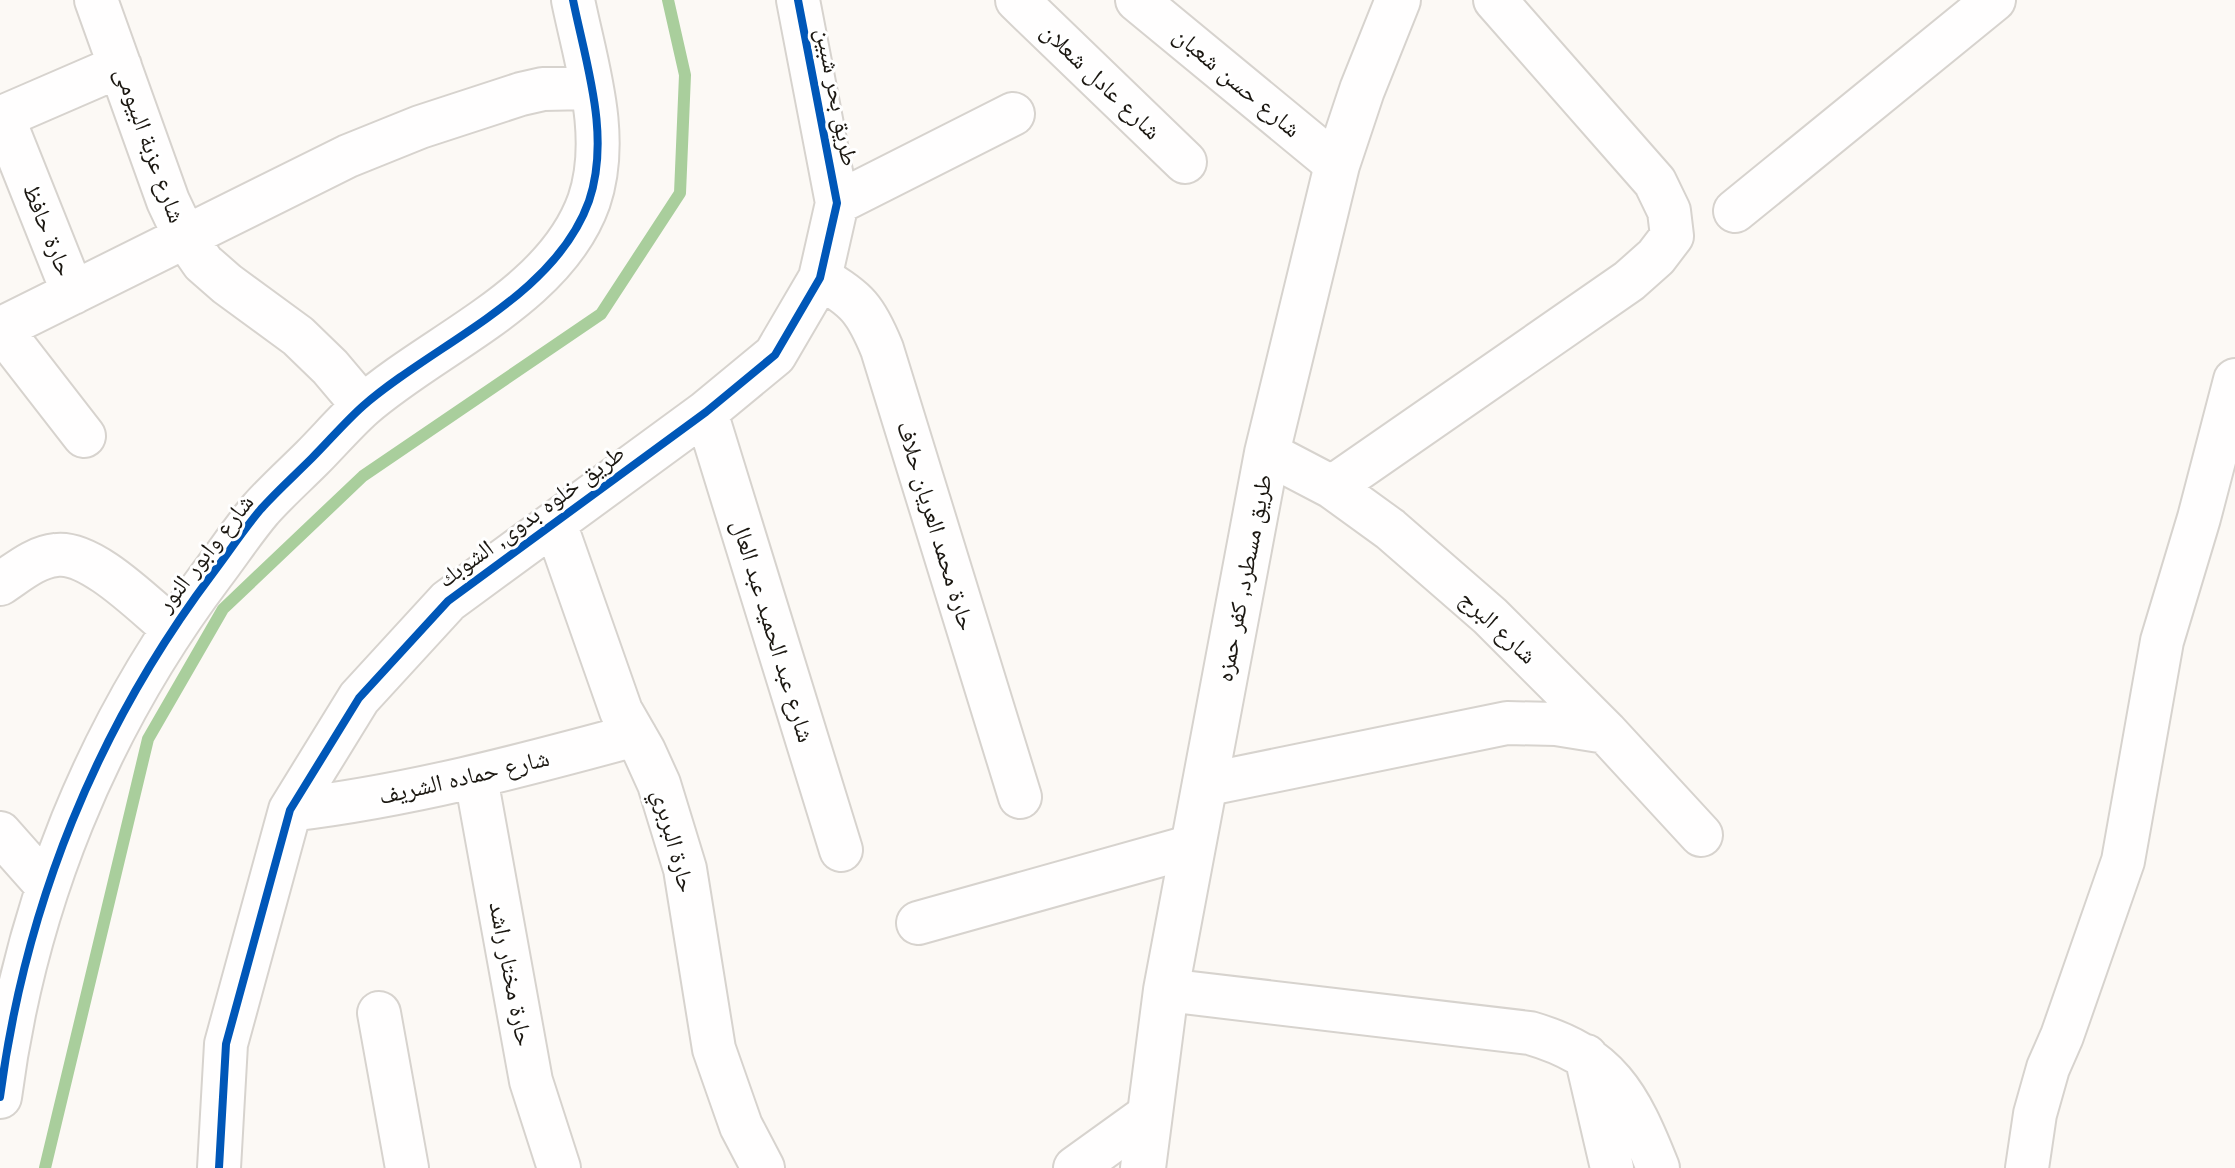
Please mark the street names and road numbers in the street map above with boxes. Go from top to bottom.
street label: شارع عادل شعلان [1035,17,1167,146]
street label: شارع حسن شعبان [1167,21,1306,144]
street label: طريق بحر شبين [810,25,864,169]
street label: شارع عزبة البيومى [108,63,191,227]
street label: حارة حافظ [18,180,79,280]
street label: حارة محمد العريان حلاف [891,418,981,634]
street label: طريق خلوه بدوى, الشوبك [432,439,630,593]
street label: طريق مسطرد, كفر حمزه [1210,472,1278,684]
street label: شارع وابور النور [150,489,260,619]
street label: شارع عبد الحميد عبد العال [725,516,820,746]
street label: شارع البرج [1453,584,1542,670]
street label: شارع حماده الشريف [376,744,552,811]
street label: حارة البربري [642,786,701,897]
street label: حارة مختار راشد [484,899,539,1049]

